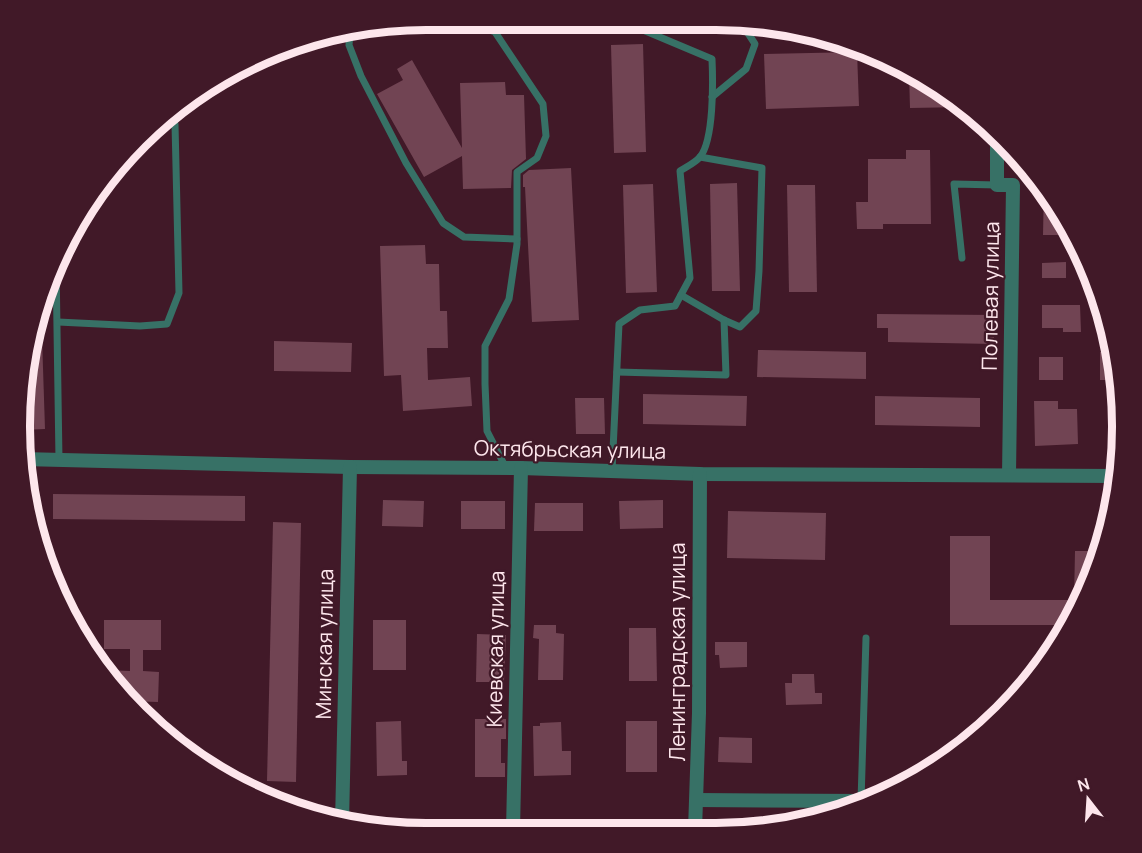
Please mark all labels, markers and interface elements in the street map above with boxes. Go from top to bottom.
street label: Полевая улица [975,221,1005,371]
street label: Октябрьская улица [474,433,666,465]
street label: Ленинградская улица [663,543,691,762]
street label: Минская улица [309,568,339,720]
street label: Киевская улица [480,570,510,728]
north arrow [1058,769,1118,829]
text: N [1075,772,1092,797]

